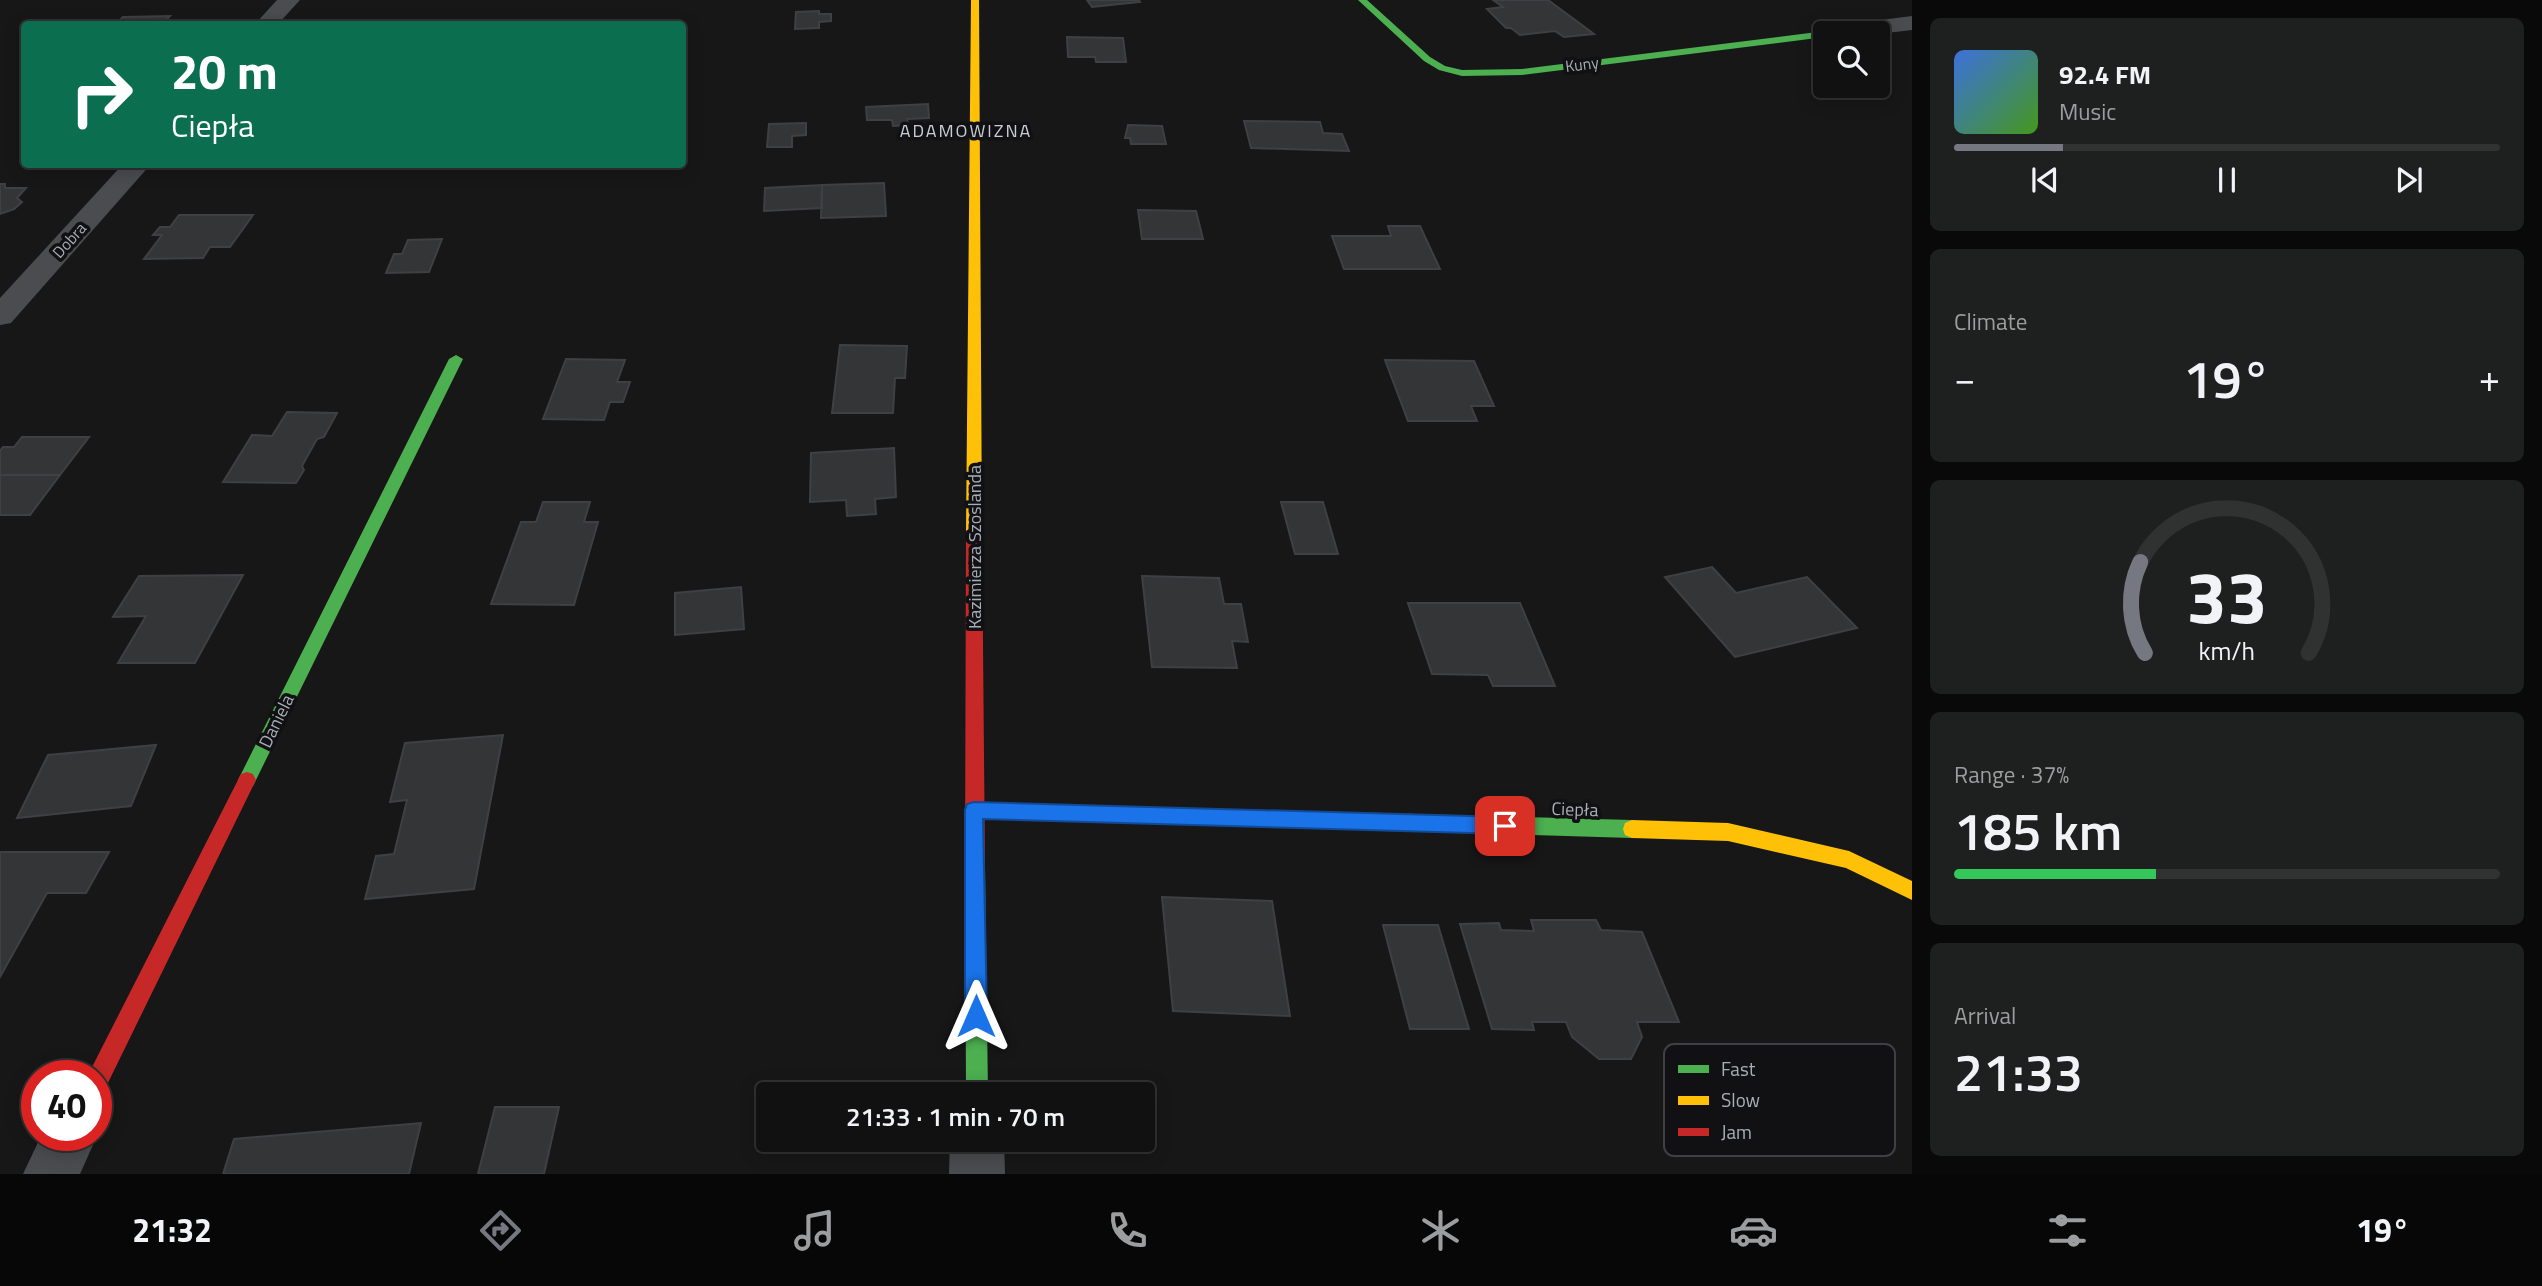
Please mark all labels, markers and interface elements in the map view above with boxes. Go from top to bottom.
map controls [1813,21,1890,98]
button: search [1813,21,1890,98]
text: 20 m [171,33,278,108]
icon: right [56,49,147,140]
street label: Kuny [1564,50,1600,78]
text: 92.4 FM [2059,55,2151,94]
text: Music [2059,94,2116,129]
text: Ciepła [171,101,254,149]
district label: ADAMOWIZNA [900,117,1032,144]
icon: previous [2026,161,2064,199]
icon: pause [2208,161,2246,199]
icon: next [2390,161,2428,199]
street label: Dobra [46,217,92,263]
text: Climate [1954,304,2027,339]
text: 19° [2183,339,2271,418]
text: − [1954,349,1975,407]
text: + [2479,349,2500,407]
street label: Kazimierza Szoslanda [961,465,988,629]
text: 33 [2186,541,2268,651]
text: km/h [2199,632,2255,670]
street label: Daniela [251,690,301,752]
text: Range · 37% [1954,757,2069,792]
text: 185 km [1954,791,2122,870]
street label: Ciepła [1551,795,1599,823]
pin [1475,796,1535,856]
icon: arrive [1486,807,1524,845]
position arrow [939,979,1013,1053]
text: Arrival [1954,998,2016,1033]
text: 21:33 [1954,1032,2083,1111]
legend [1664,1044,1895,1156]
text: Fast [1721,1054,1756,1083]
speed limit sign: 40 [21,1060,112,1151]
text: Slow [1721,1085,1760,1114]
text: 21:33 · 1 min · 70 m [846,1097,1065,1136]
text: Jam [1721,1117,1752,1146]
text: 21:32 [132,1206,212,1254]
icon: directions [476,1206,525,1255]
icon: music [790,1206,839,1255]
icon: phone [1103,1206,1152,1255]
icon: climate [1416,1206,1465,1255]
icon: car [1729,1206,1778,1255]
icon: filters [2043,1206,2092,1255]
text: 19° [2356,1206,2410,1254]

